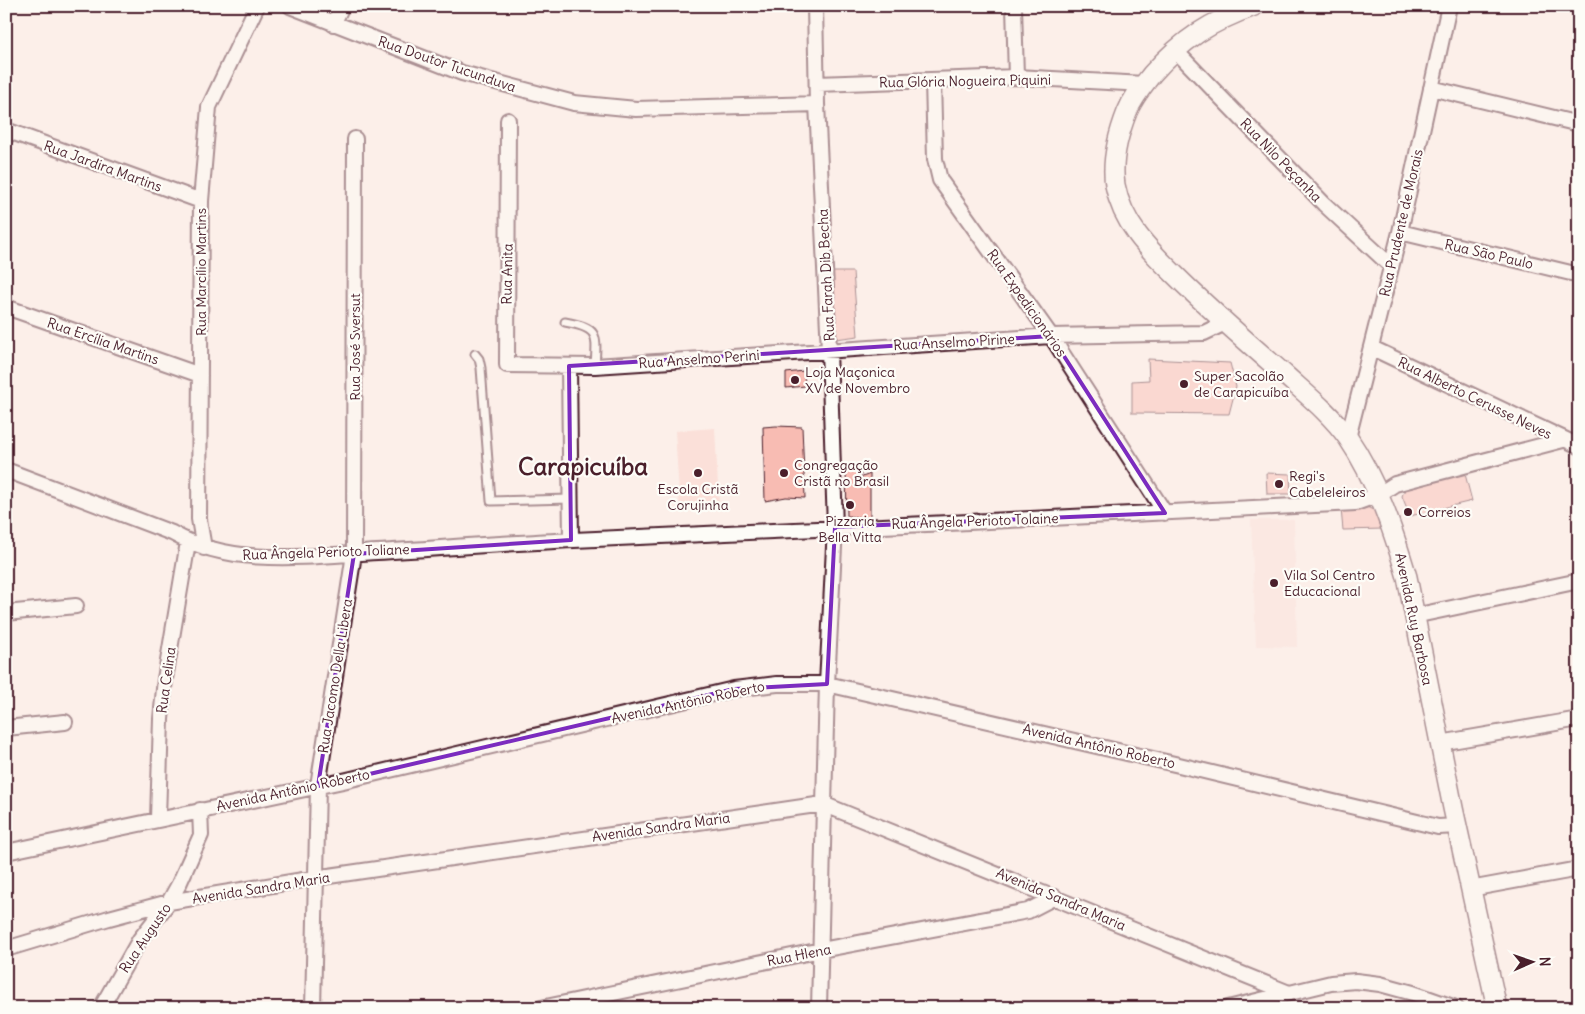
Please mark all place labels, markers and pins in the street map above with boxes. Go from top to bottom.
place label: Loja Maçonica XV de Novembro [805,363,910,397]
place label: Super Sacolão de Carapicuíba [1194,367,1289,401]
marker: Loja Maçonica XV de Novembro [789,374,801,386]
marker: Super Sacolão de Carapicuíba [1178,378,1190,390]
place label: Congregação Cristã no Brasil [794,456,889,490]
marker: Escola Cristã Corujinha [692,467,704,479]
marker: Congregação Cristã no Brasil [778,467,790,479]
place label: Regi's Cabeleleiros [1289,467,1366,501]
marker: Regi's Cabeleleiros [1273,478,1285,490]
place label: Escola Cristã Corujinha [658,480,739,514]
marker: Pizzaria Bella Vitta [844,499,856,511]
place label: Correios [1418,503,1471,521]
marker: Correios [1402,506,1414,518]
place label: Pizzaria Bella Vitta [818,512,882,546]
place label: Vila Sol Centro Educacional [1284,566,1375,600]
marker: Vila Sol Centro Educacional [1268,577,1280,589]

